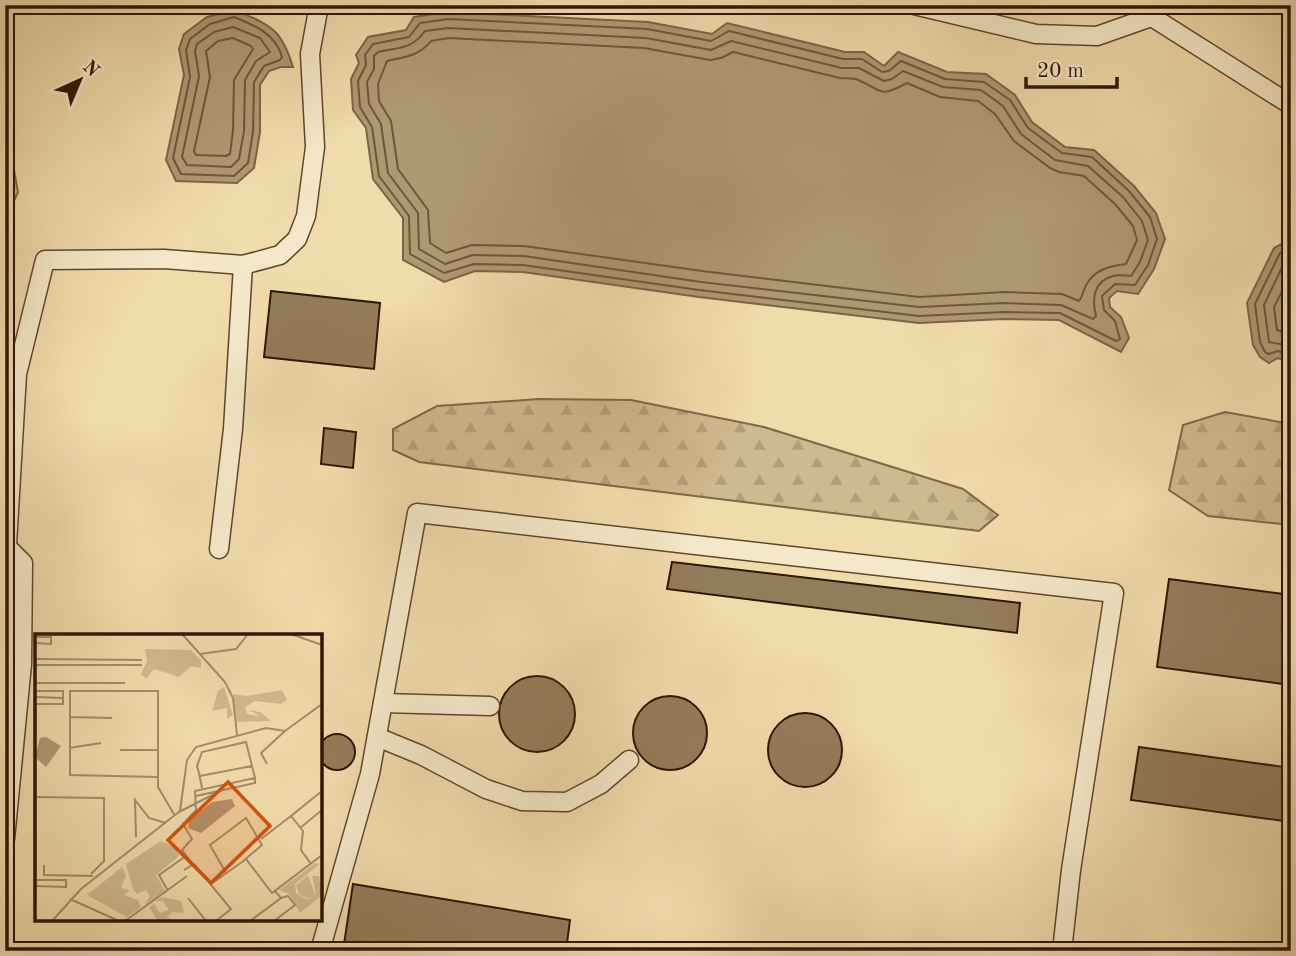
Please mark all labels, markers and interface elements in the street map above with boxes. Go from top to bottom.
north arrow [46,46,116,116]
scale bar [1026,46,1118,90]
text: N [78,58,102,82]
text: 20 m [1037,61,1084,82]
inset map [35,634,322,921]

